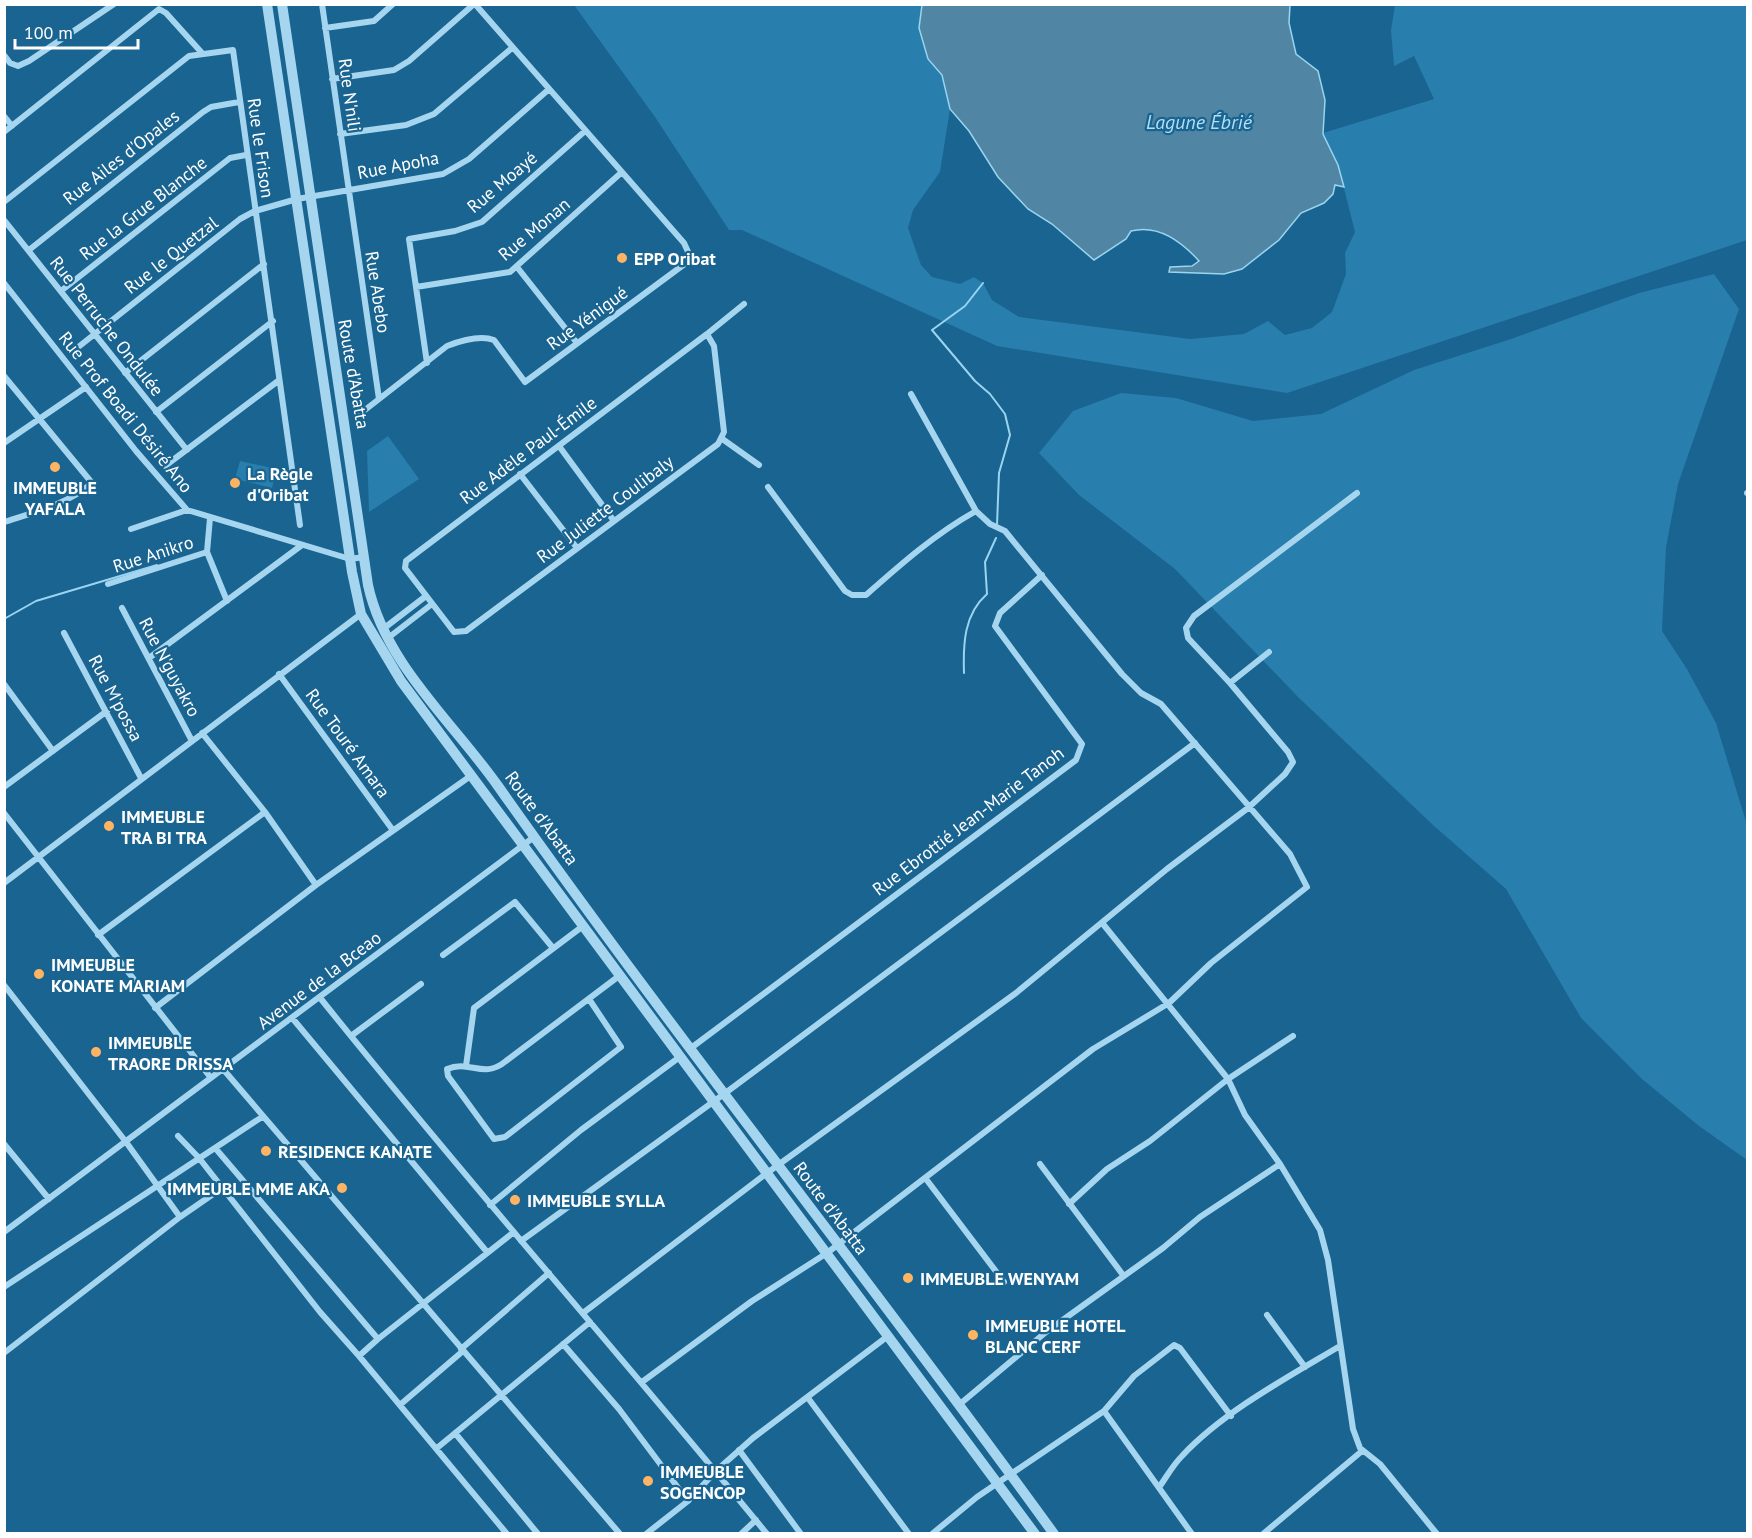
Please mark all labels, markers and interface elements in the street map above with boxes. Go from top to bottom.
scale bar [15,12,138,50]
text: 100 m [24,21,73,44]
street label: Rue N'nili [333,57,367,133]
street label: Rue le Frison [243,97,279,199]
street label: Rue Ailes d'Opales [58,104,184,210]
water label: Lagune Ébrié [1146,109,1253,135]
street label: Rue Apoha [355,146,441,184]
street label: Rue Moayé [462,146,542,218]
street label: Rue la Grue Blanche [75,151,211,265]
street label: Rue Monan [493,192,575,266]
street label: Rue le Quetzal [119,211,223,299]
place label: EPP Oribat [634,247,716,270]
street label: Rue Abebo [360,250,396,334]
street label: Rue Perruche Ondulée [45,251,169,401]
marker: EPP Oribat [615,251,629,265]
street label: Rue Yénigué [542,281,632,355]
street label: Route d'Abatta [333,317,375,431]
street label: Rue Prof Boadi Désiré Ano [54,327,198,497]
street label: Rue Adèle Paul-Émile [455,391,601,509]
street label: Rue Juliette Coulibaly [532,450,679,568]
marker: IMMEUBLE YAFALA [48,460,62,474]
place label: La Règle d'Oribat [247,462,313,506]
place label: IMMEUBLE YAFALA [13,476,97,520]
marker: La Règle d'Oribat [228,476,242,490]
street label: Rue Anikro [110,530,196,578]
street label: Rue N'guyakro [134,613,206,721]
street label: Rue M'possa [84,651,148,745]
street label: Rue Touré Amara [301,684,395,802]
street label: Rue Ebrottié Jean-Marie Tanoh [868,741,1068,901]
street label: Route d'Abatta [500,766,584,870]
place label: IMMEUBLE TRA BI TRA [121,805,207,849]
marker: IMMEUBLE TRA BI TRA [102,819,116,833]
street label: Avenue de la Bceao [252,926,386,1034]
place label: IMMEUBLE KONATE MARIAM [51,953,185,997]
marker: IMMEUBLE KONATE MARIAM [32,967,46,981]
place label: IMMEUBLE TRAORE DRISSA [108,1031,233,1075]
marker: IMMEUBLE TRAORE DRISSA [89,1045,103,1059]
place label: RESIDENCE KANATE [278,1140,432,1163]
marker: RESIDENCE KANATE [259,1144,273,1158]
street label: Route d'Abatta [788,1157,874,1259]
place label: IMMEUBLE MME AKA [167,1177,330,1200]
marker: IMMEUBLE MME AKA [335,1181,349,1195]
place label: IMMEUBLE SYLLA [527,1189,665,1212]
marker: IMMEUBLE SYLLA [508,1193,522,1207]
place label: IMMEUBLE WENYAM [920,1267,1079,1290]
marker: IMMEUBLE WENYAM [901,1271,915,1285]
place label: IMMEUBLE HOTEL BLANC CERF [985,1314,1126,1358]
marker: IMMEUBLE HOTEL BLANC CERF [966,1328,980,1342]
place label: IMMEUBLE SOGENCOP [660,1460,746,1504]
marker: IMMEUBLE SOGENCOP [641,1474,655,1488]

